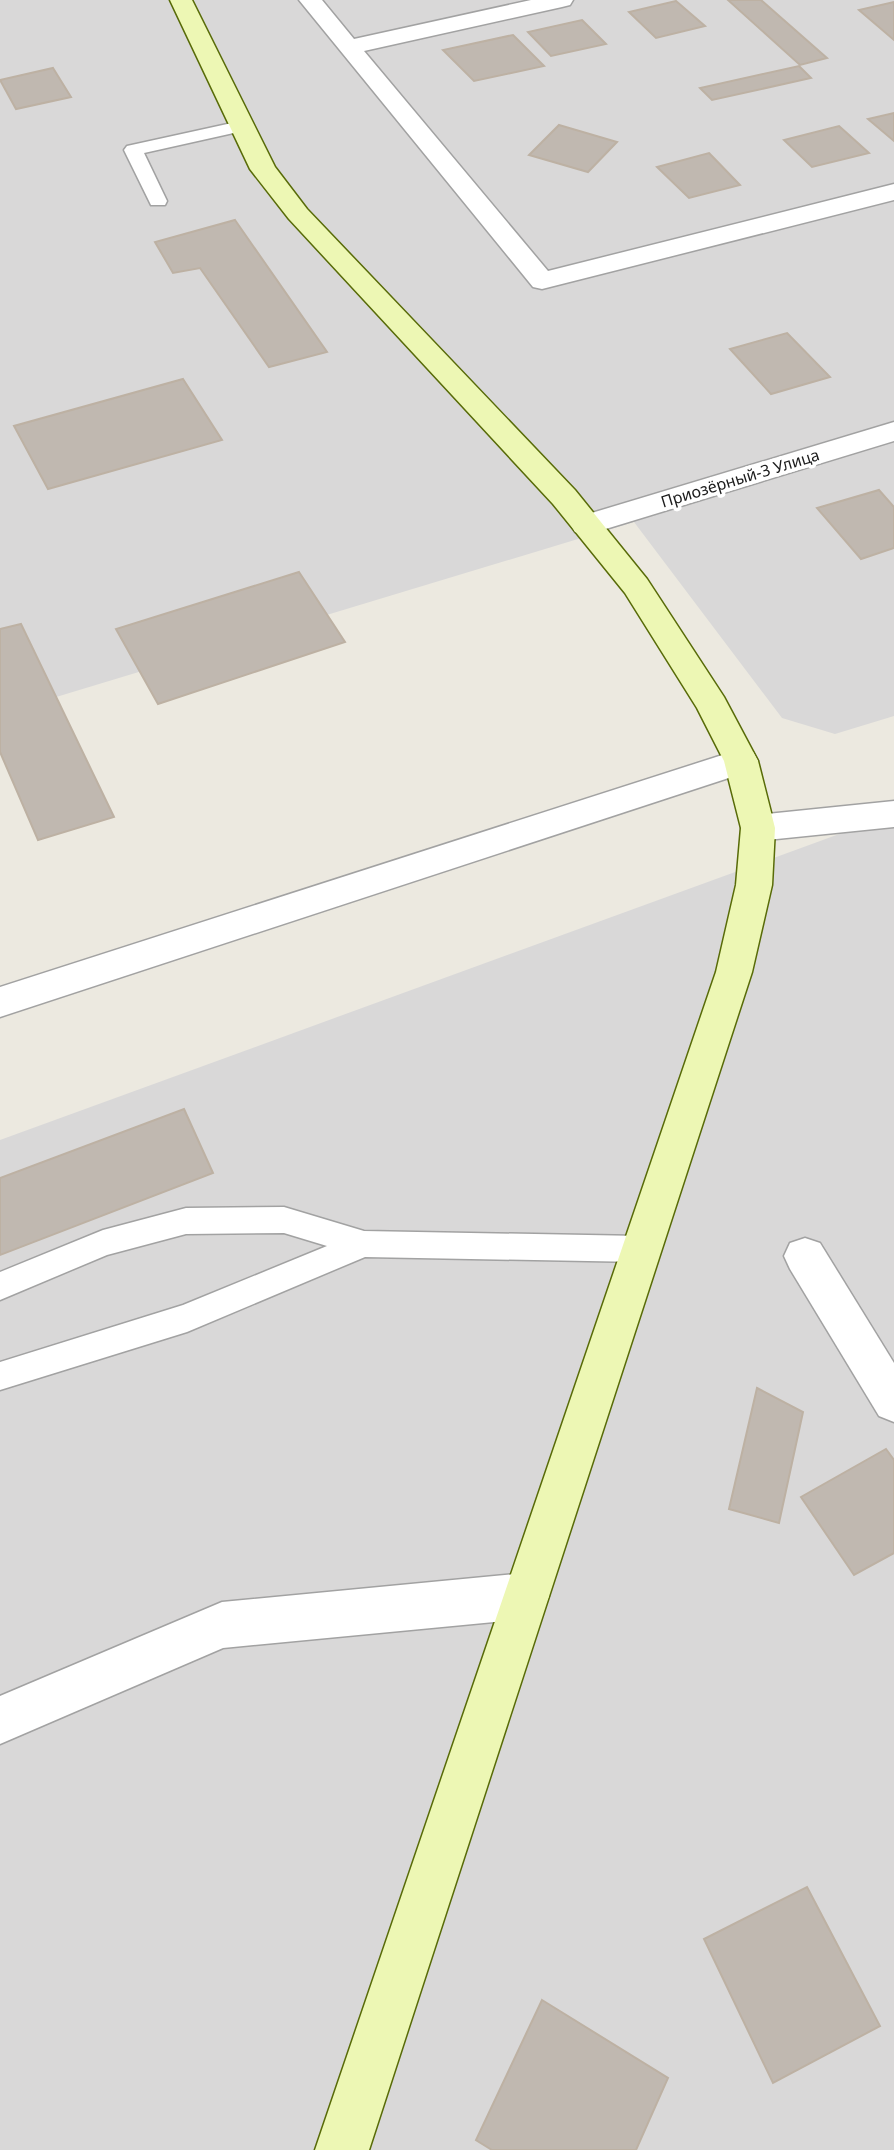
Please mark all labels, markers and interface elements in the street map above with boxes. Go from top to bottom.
street label: Приозёрный-3 Улица [658,443,822,513]

